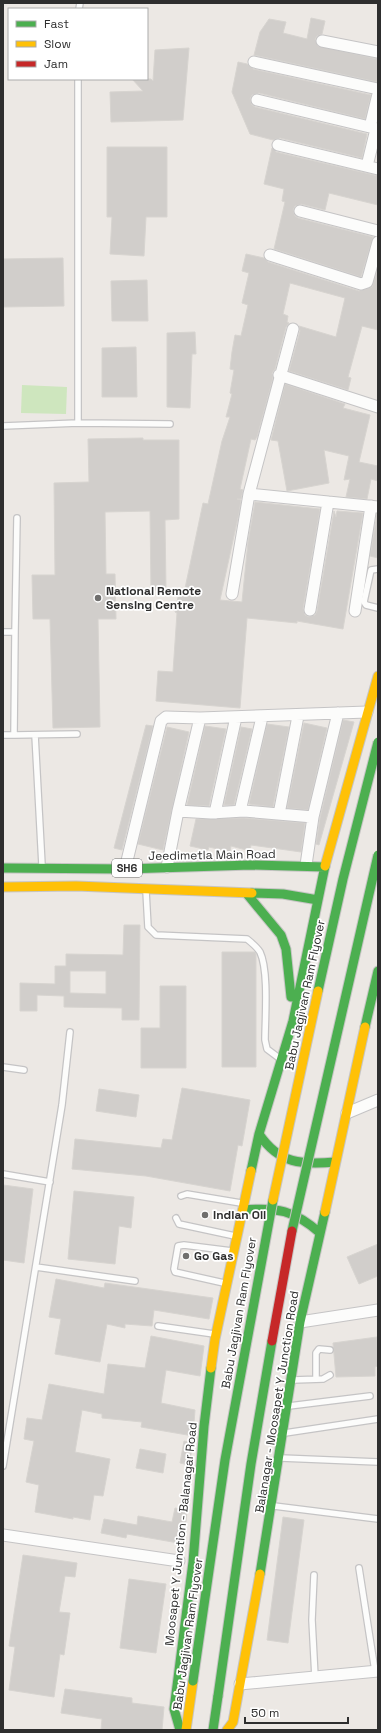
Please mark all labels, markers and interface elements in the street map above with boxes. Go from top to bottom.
legend [8,8,148,80]
text: Fast [44,16,69,32]
text: Slow [44,36,71,52]
text: Jam [44,56,68,72]
place label: National Remote Sensing Centre [106,583,201,613]
marker: National Remote Sensing Centre [93,593,103,603]
street label: Jeedimetla Main Road [148,846,276,864]
road number: SH6 [112,859,142,877]
street label: Babu Jagjivan Ram Flyover [281,918,329,1072]
place label: Indian Oil [213,1207,266,1223]
marker: Indian Oil [200,1210,210,1220]
street label: Babu Jagjivan Ram Flyover [218,1236,260,1390]
place label: Go Gas [194,1248,233,1264]
marker: Go Gas [181,1251,191,1261]
street label: Balanagar - Moosapet Y Junction Road [252,1290,302,1514]
street label: Moosapet Y Junction - Balanagar Road [161,1421,201,1647]
street label: Babu Jagjivan Ram Flyover [169,1556,207,1711]
scale bar [245,1699,348,1725]
text: 50 m [251,1705,279,1721]

